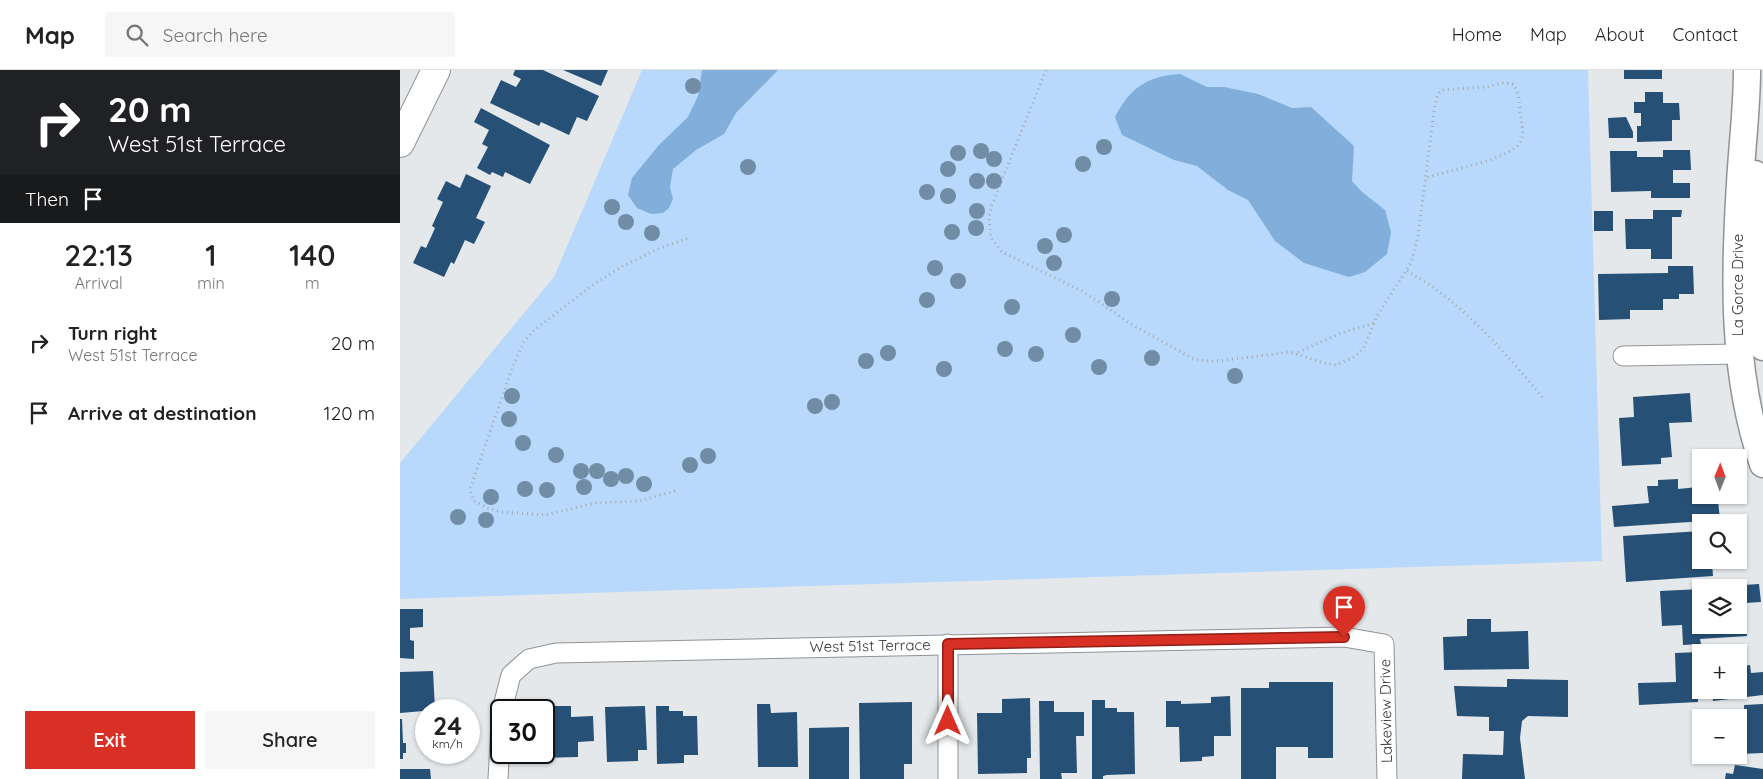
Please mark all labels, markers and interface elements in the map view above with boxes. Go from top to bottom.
search box [105,12,455,57]
text: Map [25,20,75,50]
icon: search [123,21,151,49]
text: Search here [163,23,268,47]
text: Home [1452,23,1502,46]
text: Map [1530,23,1567,46]
text: About [1595,23,1645,46]
text: Contact [1673,23,1738,46]
text: 20 m [108,87,191,131]
icon: right [25,90,90,155]
text: West 51st Terrace [108,130,286,158]
icon: arrive [79,185,107,213]
text: Then [25,187,69,211]
street label: La Gorce Drive [1728,234,1747,336]
text: 22:13 [64,236,133,274]
text: 1 [205,236,217,274]
text: 140 [289,236,336,274]
text: Arrival [75,273,123,293]
text: min [197,273,225,293]
text: m [305,273,320,293]
text: Turn right [68,321,157,345]
icon: right [25,329,53,357]
text: 20 m [331,331,375,355]
text: West 51st Terrace [68,345,197,365]
icon: arrive [25,399,53,427]
text: Arrive at destination [68,401,257,425]
text: 120 m [324,401,375,425]
north arrow [1692,449,1748,504]
map controls [1692,449,1747,764]
button: search [1692,514,1747,569]
button: layers [1692,579,1747,634]
pin [1323,586,1365,637]
icon: arrive [1330,593,1358,621]
street label: West 51st Terrace [809,635,931,656]
button: + [1692,644,1747,699]
street label: Lakeview Drive [1375,659,1396,763]
position arrow [921,694,973,746]
speed limit sign: 30 [490,699,555,764]
button: − [1692,709,1747,764]
text: 24 [433,710,462,741]
button: Exit [25,711,195,769]
button: Share [205,711,375,769]
text: km/h [432,736,463,751]

